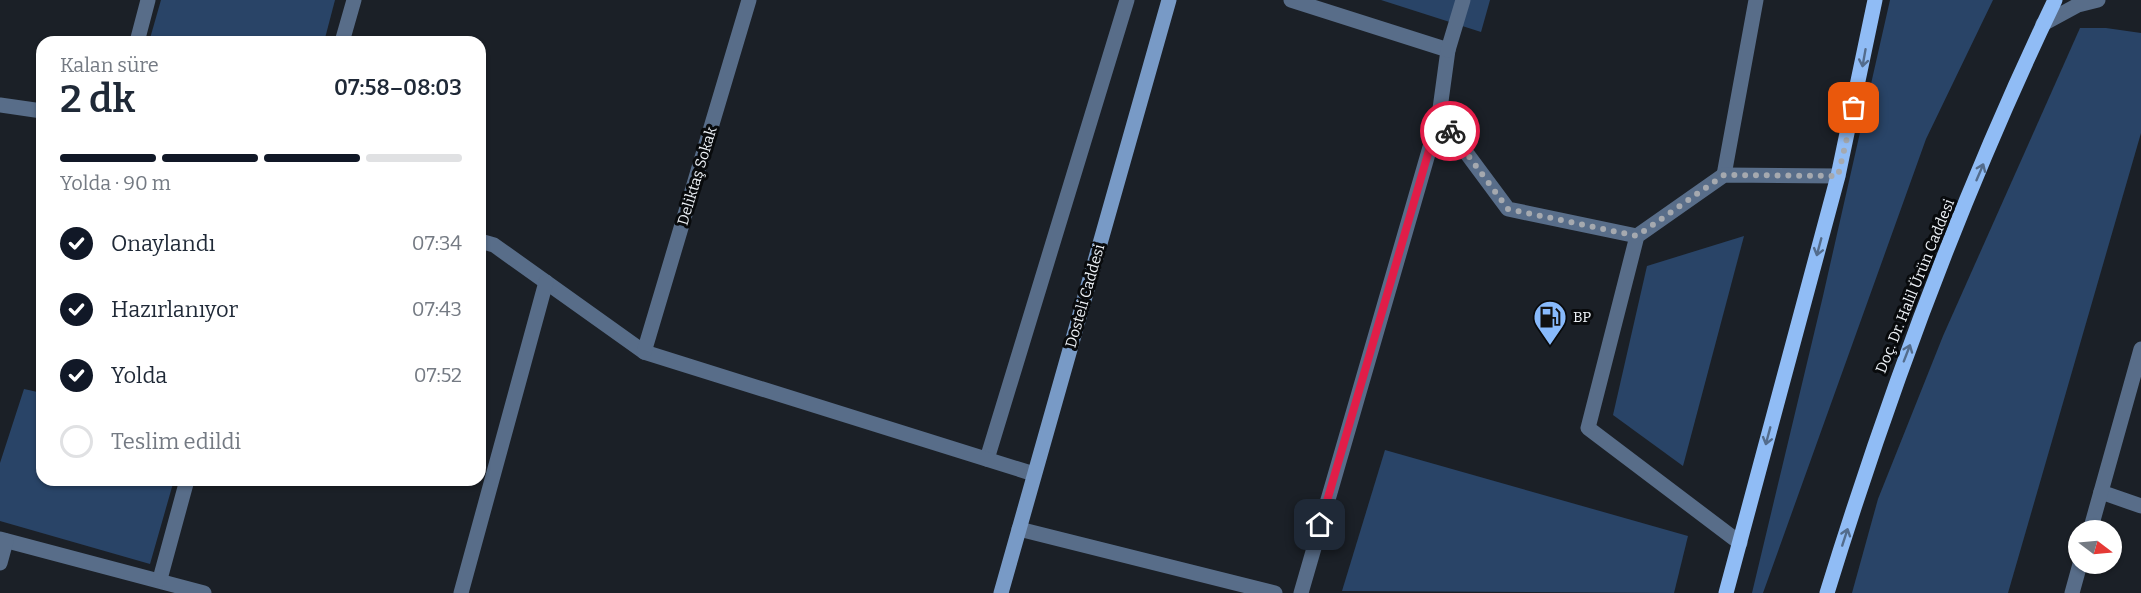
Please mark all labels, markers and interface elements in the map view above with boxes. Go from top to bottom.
one-way arrow [1858,47,1869,67]
text: Kalan süre [60,53,159,77]
text: 07:58–08:03 [334,74,462,101]
text: 2 dk [60,76,135,122]
pin [1828,82,1879,133]
icon: bag [1837,91,1870,124]
courier [1420,101,1480,161]
icon: bike [1434,115,1467,148]
street label: Deliktaş Sokak [673,124,721,227]
one-way arrow [1975,163,1986,181]
text: Yolda · 90 m [60,171,171,195]
street label: Doç. Dr. Halil Ürün Caddesi [1872,196,1958,376]
icon: check [60,227,93,260]
text: Onaylandı [111,230,215,257]
text: 07:34 [412,231,462,255]
one-way arrow [1813,237,1824,256]
street label: Dosteli Caddesi [1062,242,1109,350]
icon: check [60,293,93,326]
text: Hazırlanıyor [111,296,238,323]
text: 07:43 [412,297,462,321]
fuel station icon: BP [1532,299,1568,346]
place label: BP [1573,308,1591,326]
one-way arrow [1903,344,1914,362]
icon: check [60,359,93,392]
text: Yolda [111,362,167,389]
text: 07:52 [414,363,462,387]
one-way arrow [1762,426,1774,445]
text: Teslim edildi [111,428,241,455]
pin [1294,499,1345,550]
icon: home [1303,508,1336,541]
north arrow [2068,520,2122,574]
map controls [2068,520,2122,574]
one-way arrow [1840,528,1851,547]

